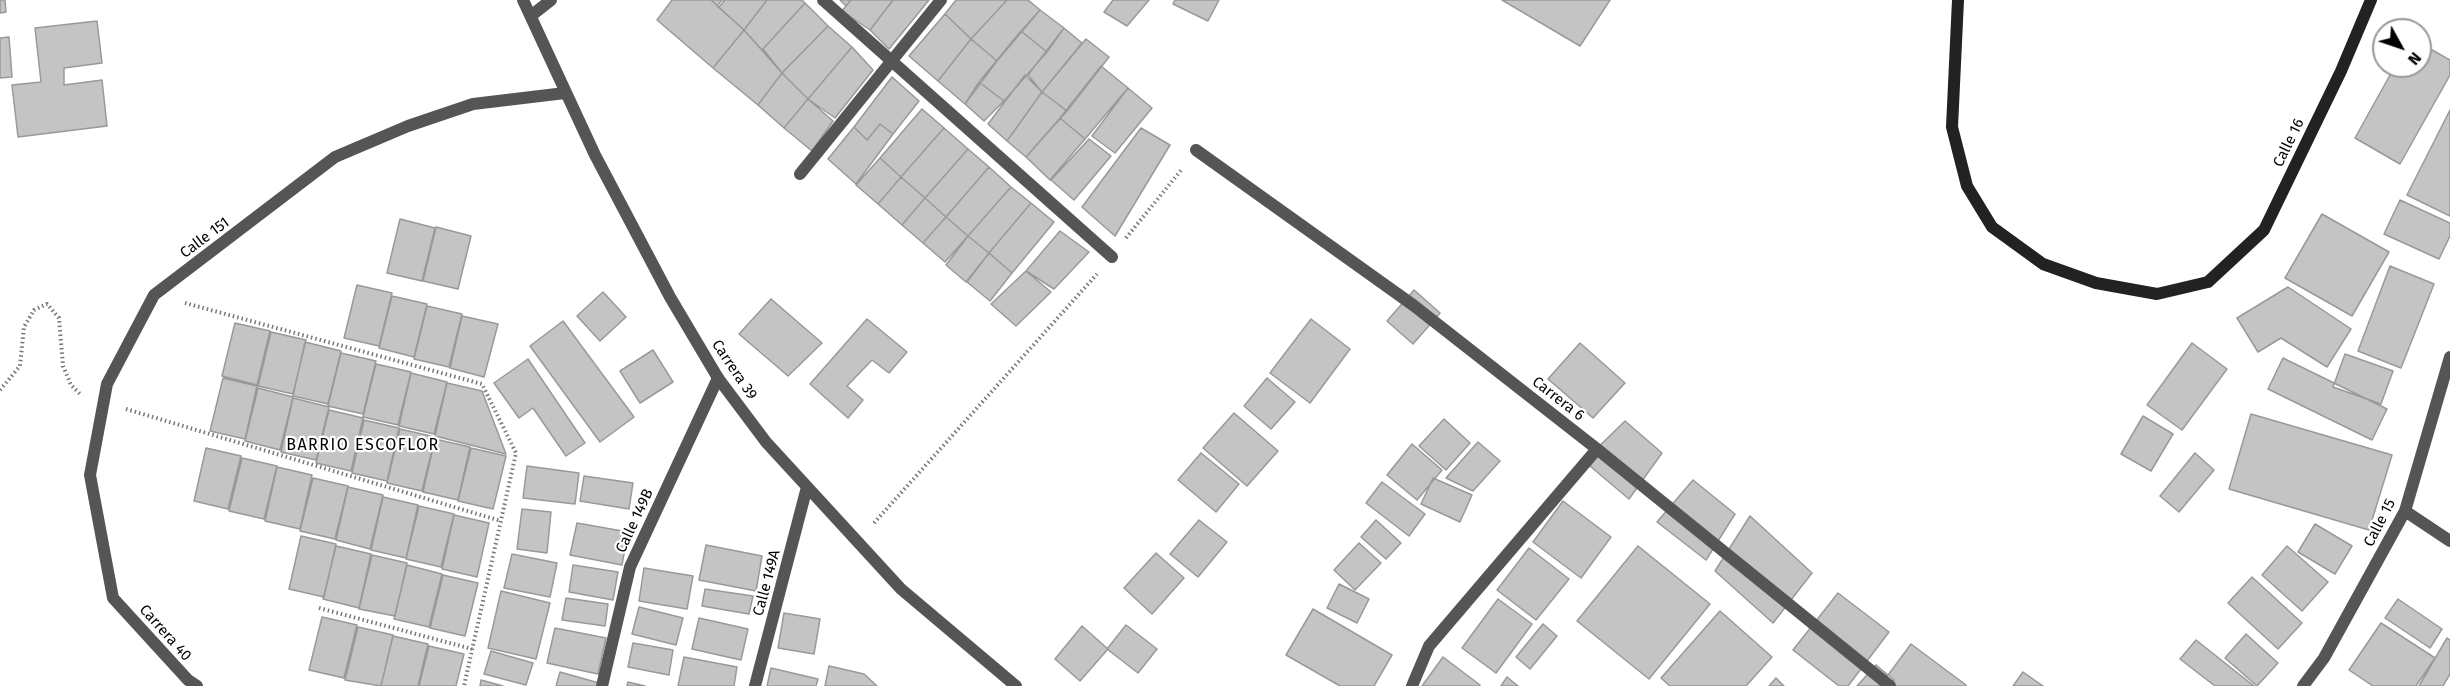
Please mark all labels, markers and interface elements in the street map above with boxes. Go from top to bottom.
north arrow [2372,18,2432,78]
text: N [2404,48,2425,69]
street label: Calle 16 [2270,116,2308,170]
street label: Calle 151 [177,214,233,262]
street label: Carrera 39 [707,337,761,403]
street label: Carrera 6 [1528,373,1588,425]
district label: BARRIO ESCOFLOR [286,436,440,456]
street label: Calle 149B [612,486,658,556]
street label: Calle 15 [2360,496,2400,550]
street label: Calle 149A [750,548,784,618]
street label: Carrera 40 [135,601,195,665]

